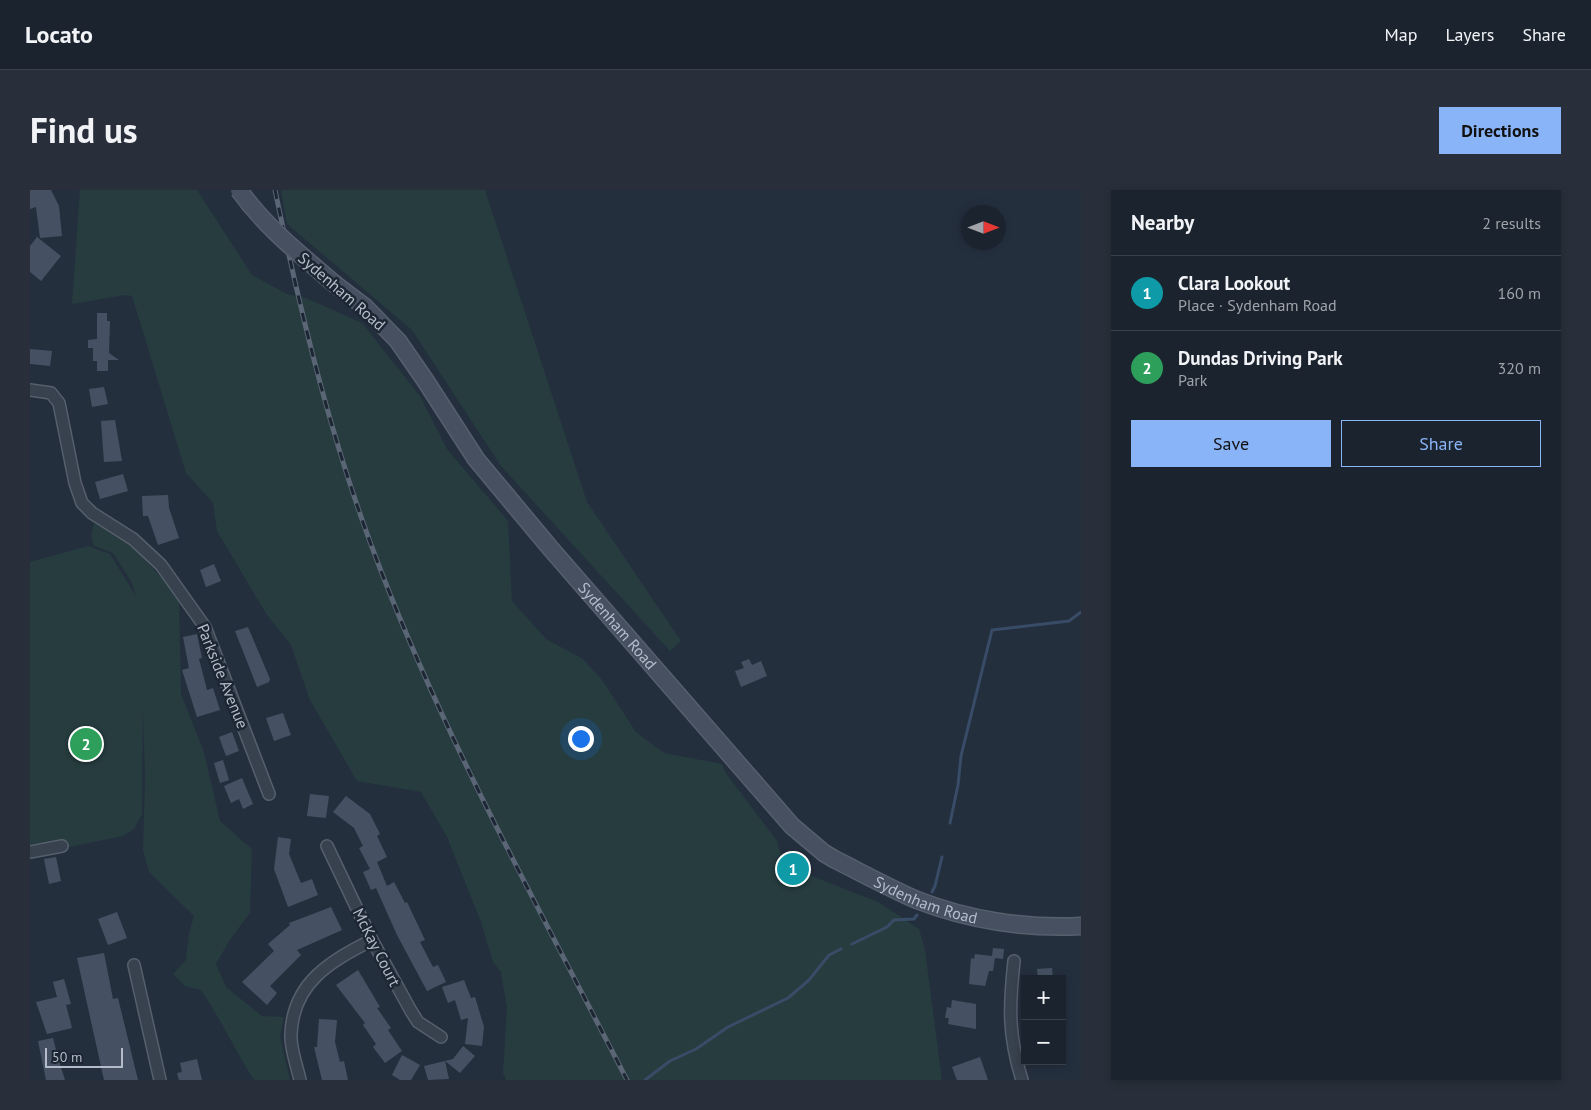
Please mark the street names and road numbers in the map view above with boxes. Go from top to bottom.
street label: Sydenham Road [294,248,390,334]
street label: Sydenham Road [574,578,661,673]
street label: Parkside Avenue [193,621,253,731]
street label: Sydenham Road [871,871,979,928]
street label: McKay Court [349,904,406,990]

